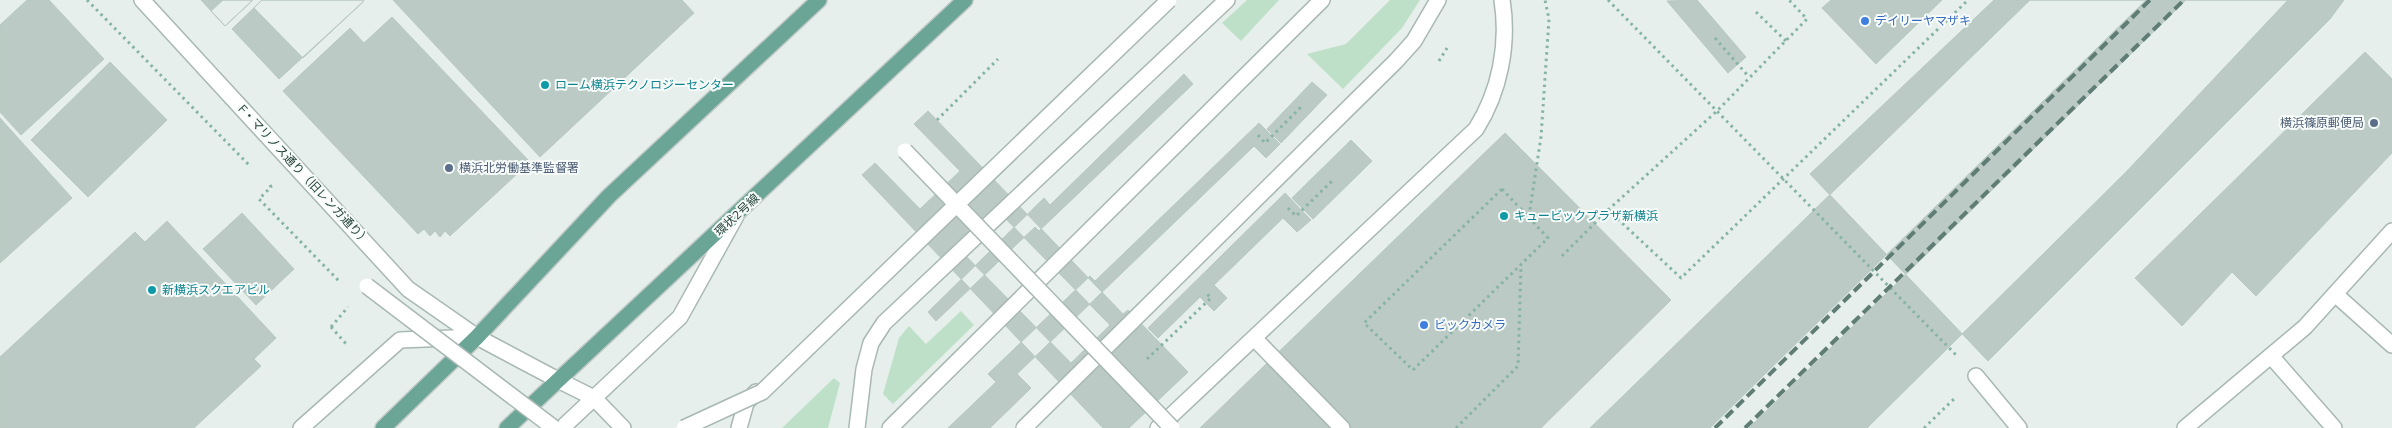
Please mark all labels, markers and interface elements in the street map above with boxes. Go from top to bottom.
place label: デイリーヤマザキ [1875,13,1971,29]
marker: デイリーヤマザキ [1859,15,1871,27]
place label: ローム横浜テクノロジーセンター [555,77,734,93]
marker: ローム横浜テクノロジーセンター [539,79,551,91]
street label: F・マリノス通り（旧レンガ通り） [235,101,373,249]
place label: 横浜篠原郵便局 [2280,115,2364,131]
marker: 横浜篠原郵便局 [2368,117,2380,129]
place label: 横浜北労働基準監督署 [459,160,579,176]
marker: 横浜北労働基準監督署 [443,162,455,174]
street label: 環状2号線 [711,190,763,240]
place label: キュービックプラザ新横浜 [1514,208,1658,224]
marker: キュービックプラザ新横浜 [1498,210,1510,222]
place label: 新横浜スクエアビル [162,282,270,298]
marker: 新横浜スクエアビル [146,284,158,296]
place label: ビックカメラ [1434,317,1506,333]
marker: ビックカメラ [1418,319,1430,331]

